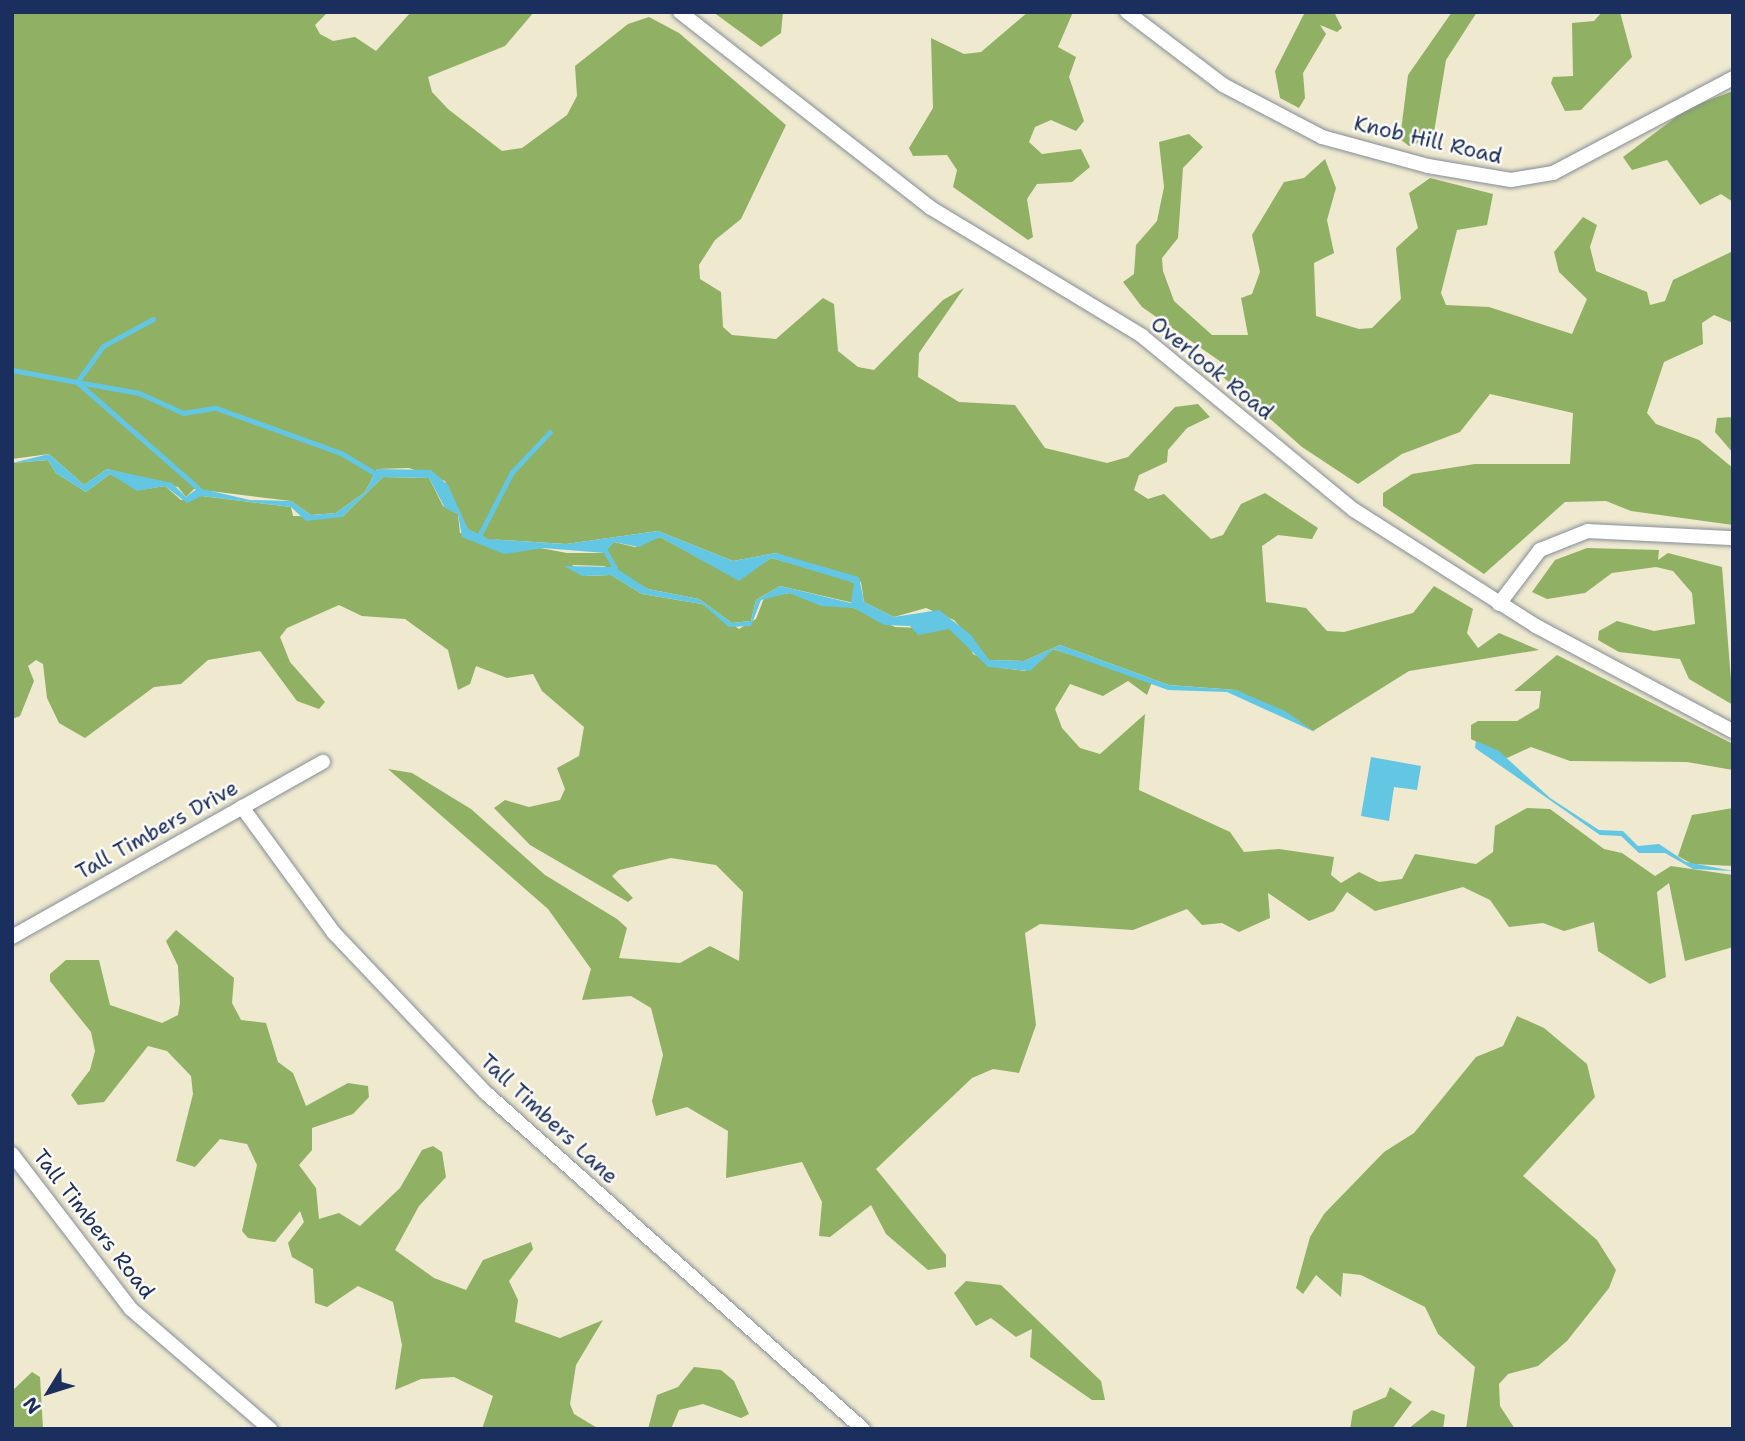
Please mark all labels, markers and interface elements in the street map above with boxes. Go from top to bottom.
street label: Knob Hill Road [1351,111,1505,169]
street label: Overlook Road [1146,311,1278,425]
street label: Tall Timbers Drive [72,775,242,885]
street label: Tall Timbers Lane [475,1049,623,1189]
street label: Tall Timbers Road [28,1144,160,1304]
north arrow [14,1357,84,1427]
text: N [18,1392,47,1419]

